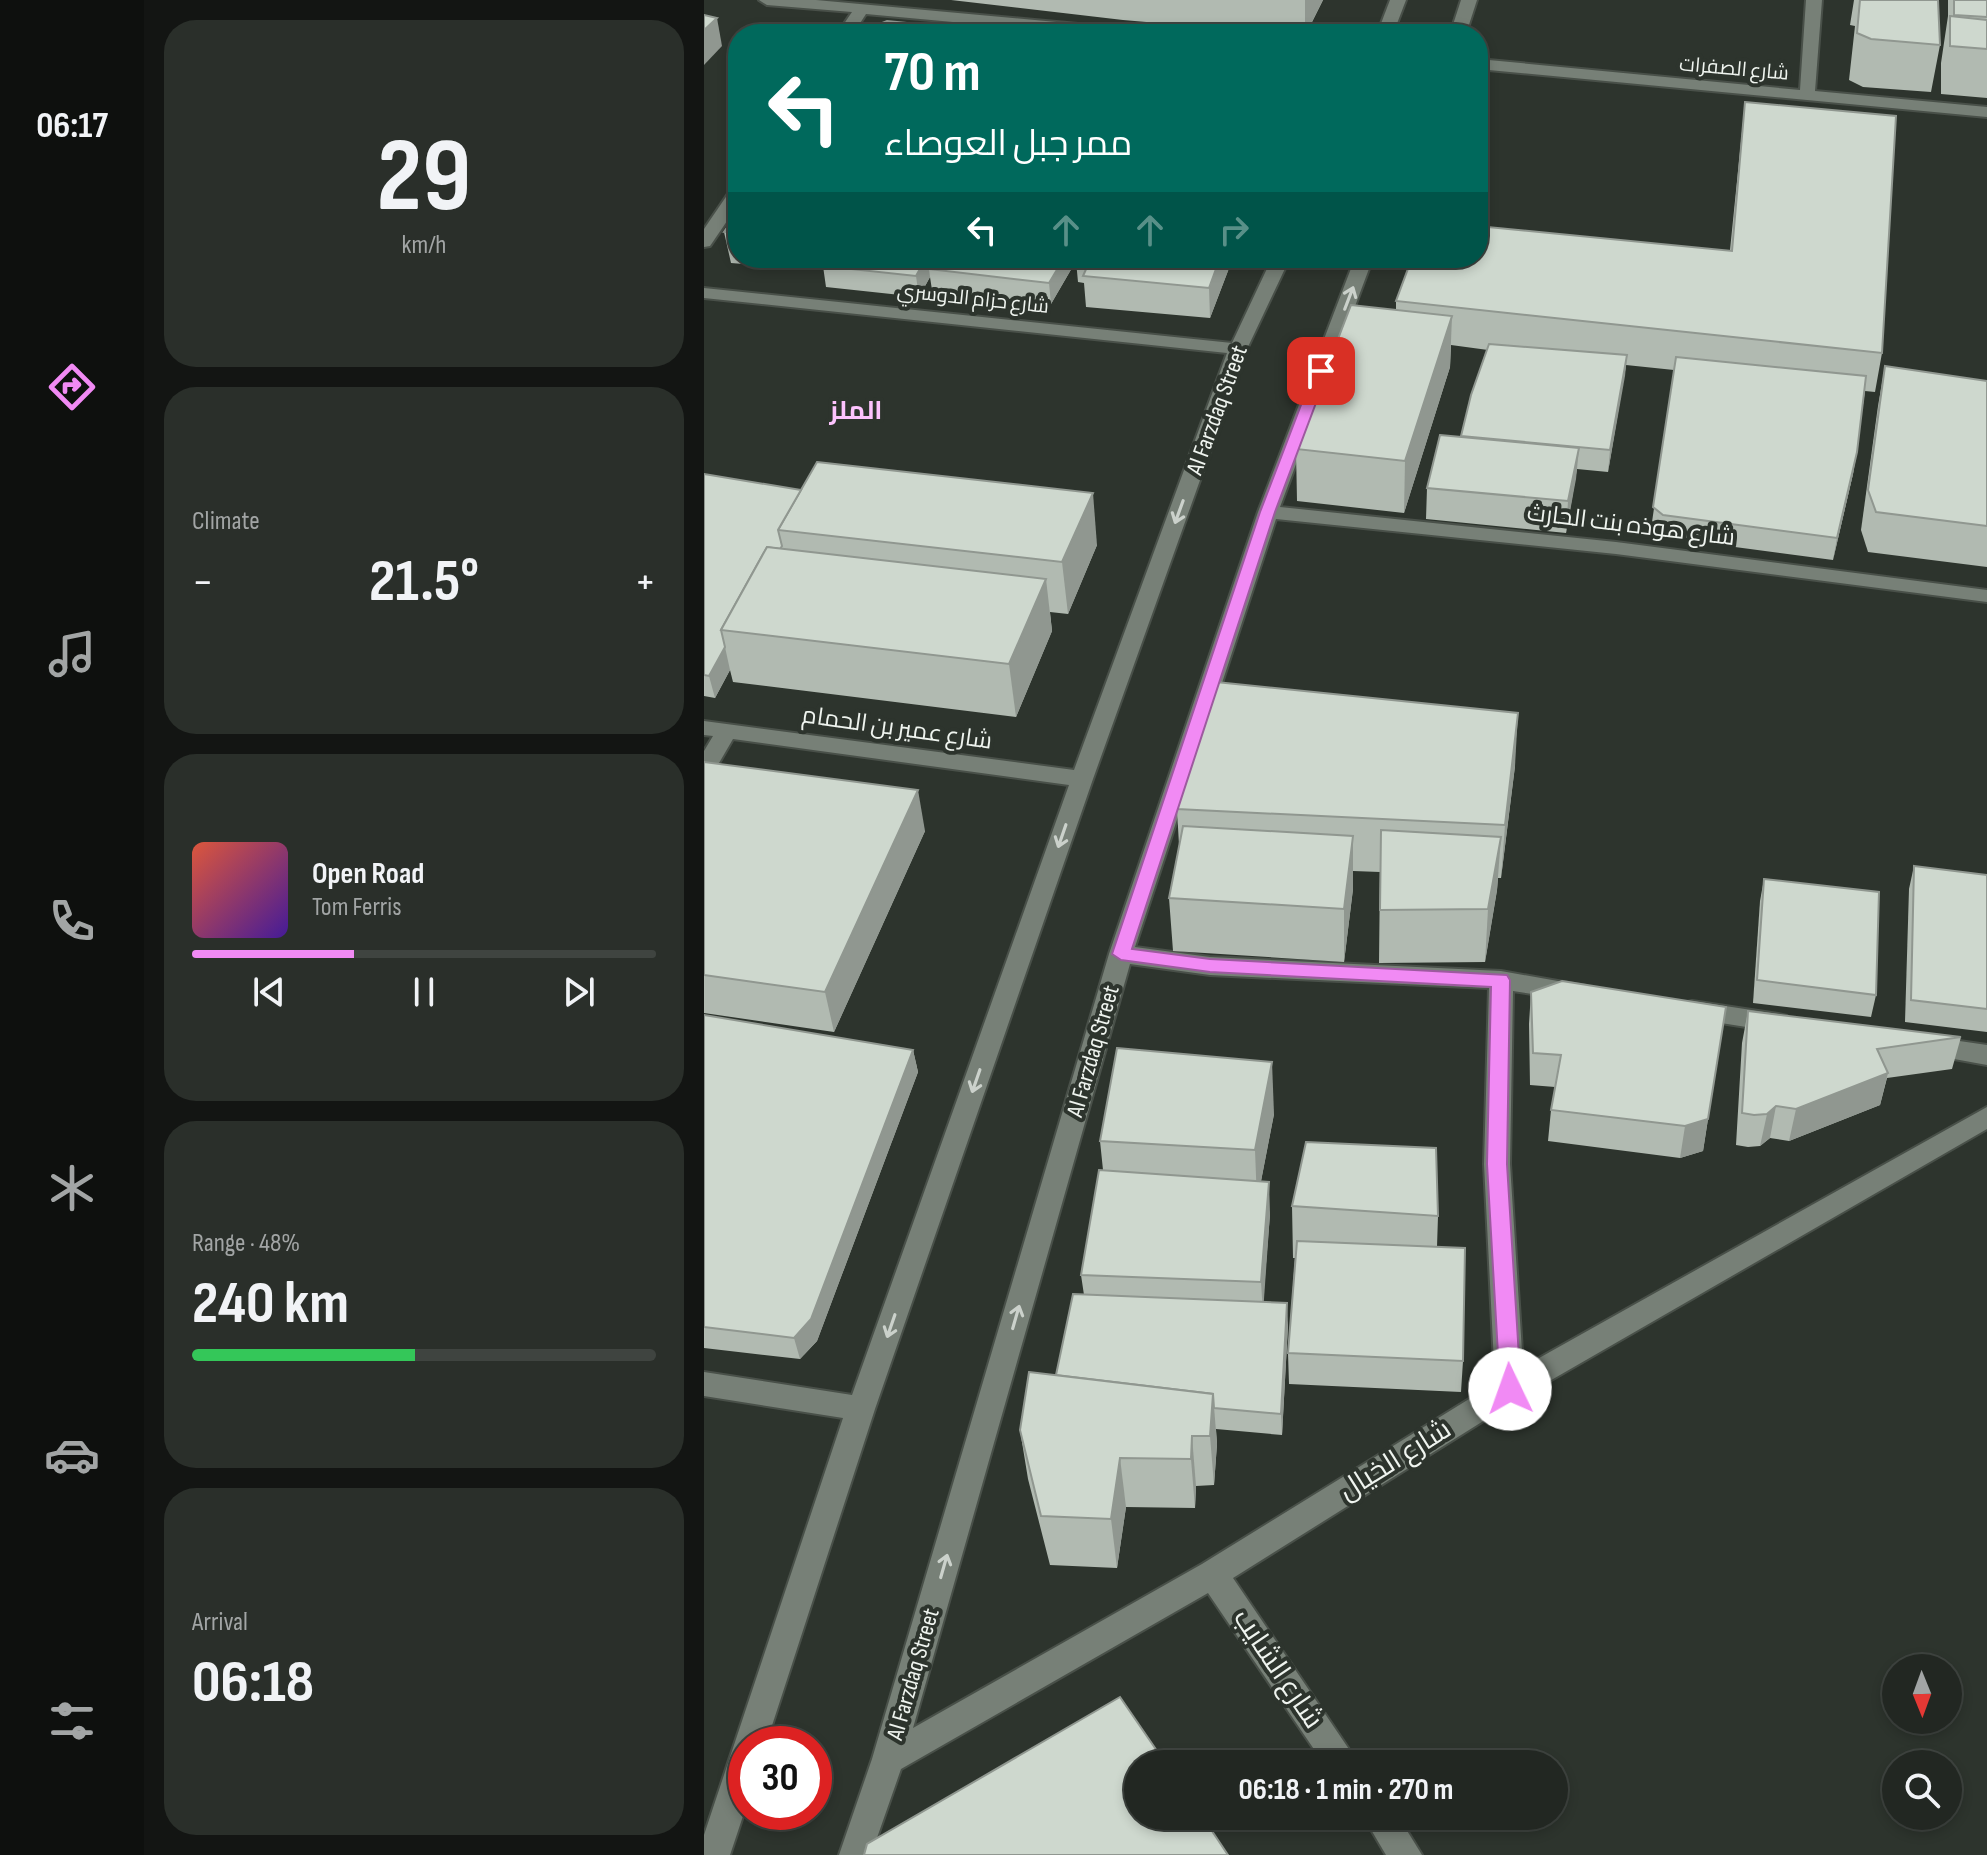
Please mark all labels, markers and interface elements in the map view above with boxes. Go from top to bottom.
text: 70 m [884,40,981,107]
street label: شارع الصفرات [1678,52,1790,87]
icon: left [752,56,856,160]
text: 06:17 [36,105,108,148]
text: 29 [377,115,471,240]
text: ممر جبل العوصاء [884,123,1132,166]
icon: left [960,208,1004,252]
icon: ahead [1044,208,1088,252]
icon: ahead [1128,208,1172,252]
icon: right [1212,208,1256,252]
text: km/h [402,230,446,261]
street label: شارع حزام الدوسري [895,279,1050,322]
one-way arrow [1343,286,1357,311]
pin [1287,337,1355,405]
street label: Al Farzdaq Street [1180,341,1254,480]
icon: arrive [1299,349,1343,393]
icon: directions [44,359,100,415]
district label: الملز [828,396,883,427]
street label: شارع هوذه بنت الحارث [1525,498,1737,553]
one-way arrow [1171,499,1185,524]
text: Climate [192,506,260,537]
text: 21.5° [369,546,479,618]
text: − [192,556,214,609]
text: + [634,556,656,609]
icon: music [44,626,100,682]
street label: شارع عمير بن الحمام [800,700,994,757]
one-way arrow [1054,823,1069,848]
text: Open Road [312,856,424,892]
text: Tom Ferris [312,892,402,923]
icon: phone [44,893,100,949]
icon: previous [247,970,291,1014]
icon: pause [402,970,446,1014]
icon: next [557,970,601,1014]
street label: Al Farzdaq Street [1060,982,1126,1121]
one-way arrow [968,1068,983,1093]
icon: climate [44,1160,100,1216]
text: Range · 48% [192,1228,300,1259]
text: 240 km [192,1268,349,1340]
one-way arrow [1009,1304,1024,1330]
one-way arrow [882,1314,897,1339]
position arrow [1468,1347,1552,1431]
street label: شارع الخيال [1333,1413,1458,1508]
icon: car [44,1427,100,1483]
one-way arrow [937,1554,952,1580]
street label: شارع الشايب [1225,1603,1330,1735]
street label: Al Farzdaq Street [880,1605,946,1744]
text: Arrival [192,1607,248,1638]
text: 06:18 [192,1647,314,1719]
north arrow [1882,1654,1962,1734]
map controls [1882,1654,1962,1830]
icon: filters [44,1693,100,1749]
speed limit sign: 30 [728,1726,832,1830]
button: search [1882,1750,1962,1830]
text: 06:18 · 1 min · 270 m [1239,1772,1453,1808]

